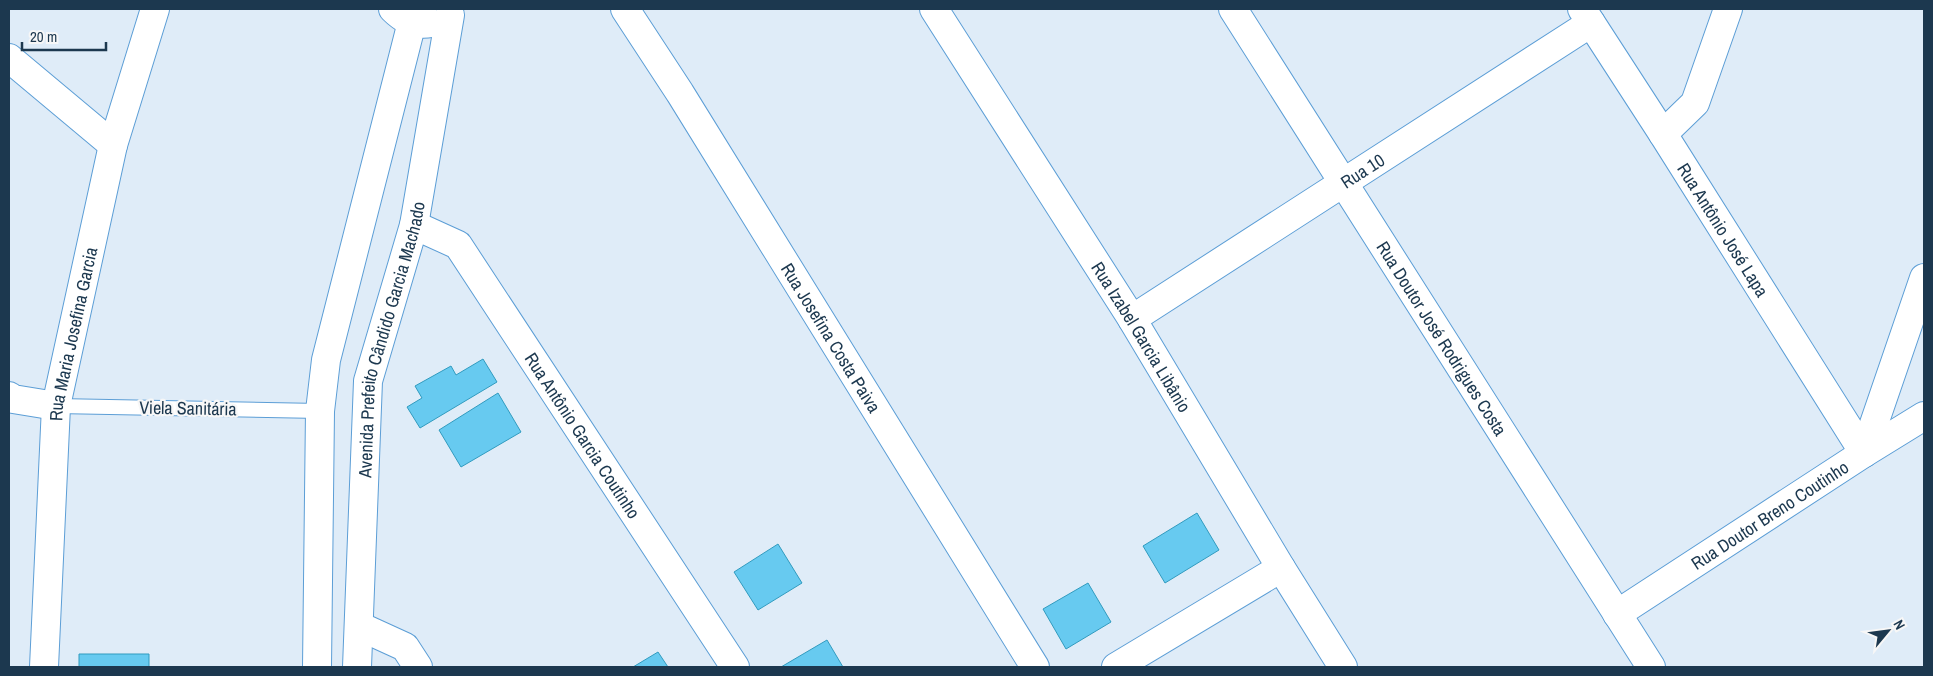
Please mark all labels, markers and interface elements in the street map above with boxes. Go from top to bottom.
scale bar [22,20,106,52]
text: 20 m [30,26,57,47]
street label: Rua 10 [1335,147,1389,194]
street label: Rua Antônio José Lapa [1672,158,1775,301]
street label: Avenida Prefeito Cândido Garcia Machado [352,199,430,479]
street label: Rua Doutor José Rodrigues Costa [1371,236,1513,440]
street label: Rua Maria Josefina Garcia [43,245,103,422]
street label: Rua Izabel Garcia Libânio [1086,257,1197,417]
street label: Rua Josefina Costa Paiva [775,258,887,417]
street label: Rua Antônio Garcia Coutinho [519,347,647,523]
street label: Viela Sanitária [139,395,237,421]
street label: Rua Doutor Breno Coutinho [1686,454,1853,575]
north arrow [1863,606,1913,656]
text: N [1889,617,1909,633]

